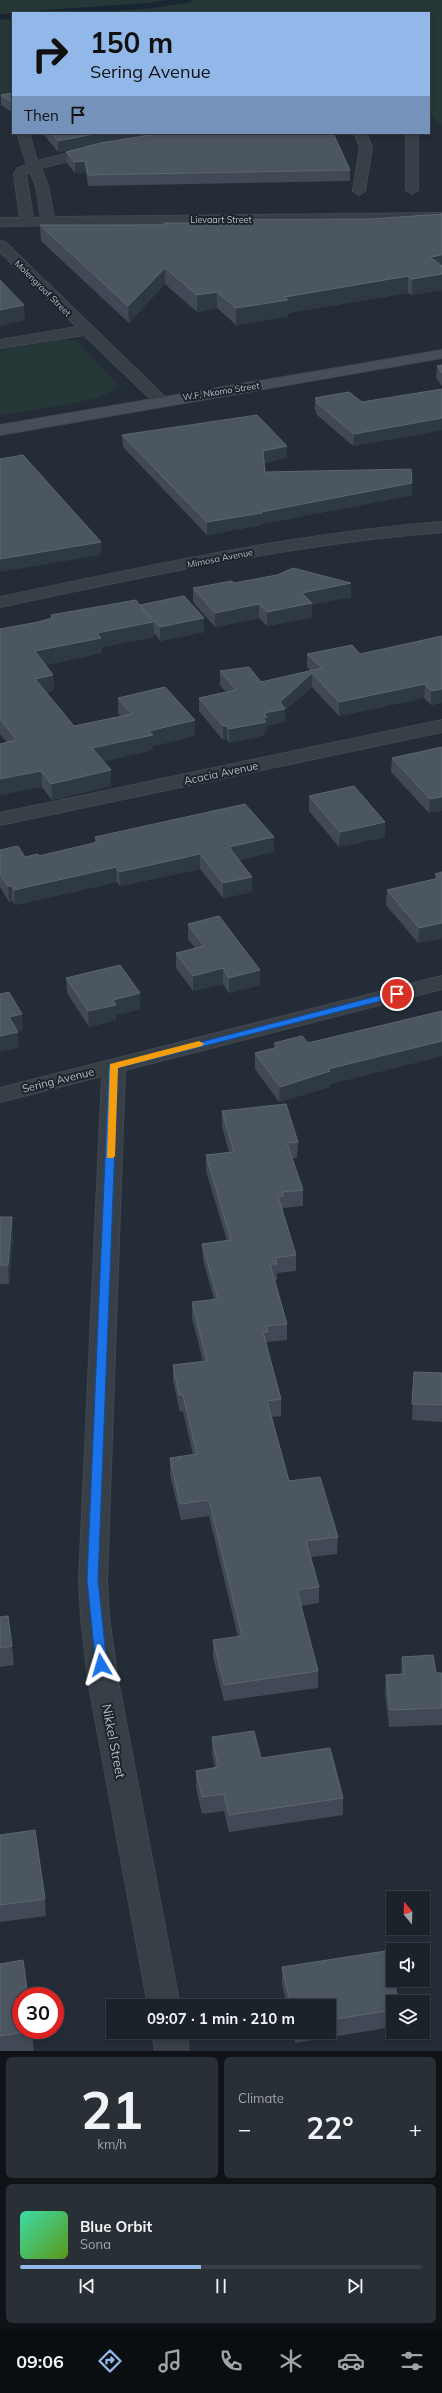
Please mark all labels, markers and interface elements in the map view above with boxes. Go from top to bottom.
text: 150 m [90,25,173,60]
icon: right [24,28,76,80]
text: Sering Avenue [90,60,211,83]
icon: arrive [67,104,89,126]
text: Then [24,106,59,125]
street label: Lievaart Street [190,214,252,225]
street label: Molengraaf Street [13,258,73,318]
street label: W.F. Nkomo Street [182,380,260,402]
street label: Mimosa Avenue [186,546,254,570]
street label: Acacia Avenue [182,758,260,788]
pin [380,977,414,1011]
icon: arrive [386,983,408,1005]
street label: Sering Avenue [21,1064,95,1096]
position arrow [80,1644,122,1686]
street label: Nikkel Street [99,1702,129,1780]
north arrow [386,1891,430,1935]
map controls [386,1891,430,2039]
button: sound [386,1943,430,1987]
speed limit sign: 30 [12,1987,64,2039]
button: layers [386,1995,430,2039]
text: 09:07 · 1 min · 210 m [147,2009,295,2028]
text: 21 [81,2077,143,2142]
text: Climate [238,2090,284,2106]
text: 22° [306,2109,354,2147]
text: − [238,2115,251,2143]
text: + [409,2115,422,2143]
text: km/h [97,2136,127,2152]
text: Blue Orbit [80,2217,152,2236]
text: Sona [80,2236,111,2252]
icon: previous [76,2275,98,2297]
icon: pause [210,2275,232,2297]
icon: next [344,2275,366,2297]
icon: directions [96,2347,124,2375]
icon: music [156,2347,184,2375]
icon: phone [217,2347,245,2375]
icon: climate [277,2347,305,2375]
icon: car [337,2347,365,2375]
icon: filters [398,2347,426,2375]
text: 09:06 [16,2350,64,2373]

